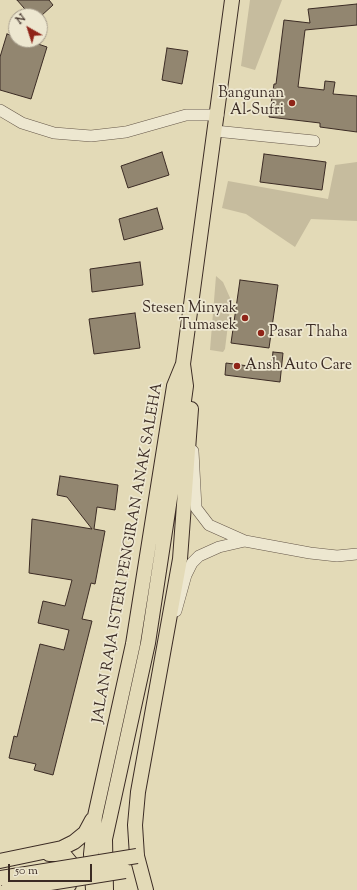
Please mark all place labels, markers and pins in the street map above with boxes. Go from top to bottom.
place label: Bangunan Al-Sufri [218,85,284,120]
marker: Bangunan Al-Sufri [287,98,297,108]
place label: Stesen Minyak Tumasek [142,300,237,335]
marker: Stesen Minyak Tumasek [240,313,250,323]
place label: Pasar Thaha [269,324,348,342]
marker: Pasar Thaha [256,328,266,338]
place label: Ansh Auto Care [245,357,352,375]
marker: Ansh Auto Care [232,361,242,371]

